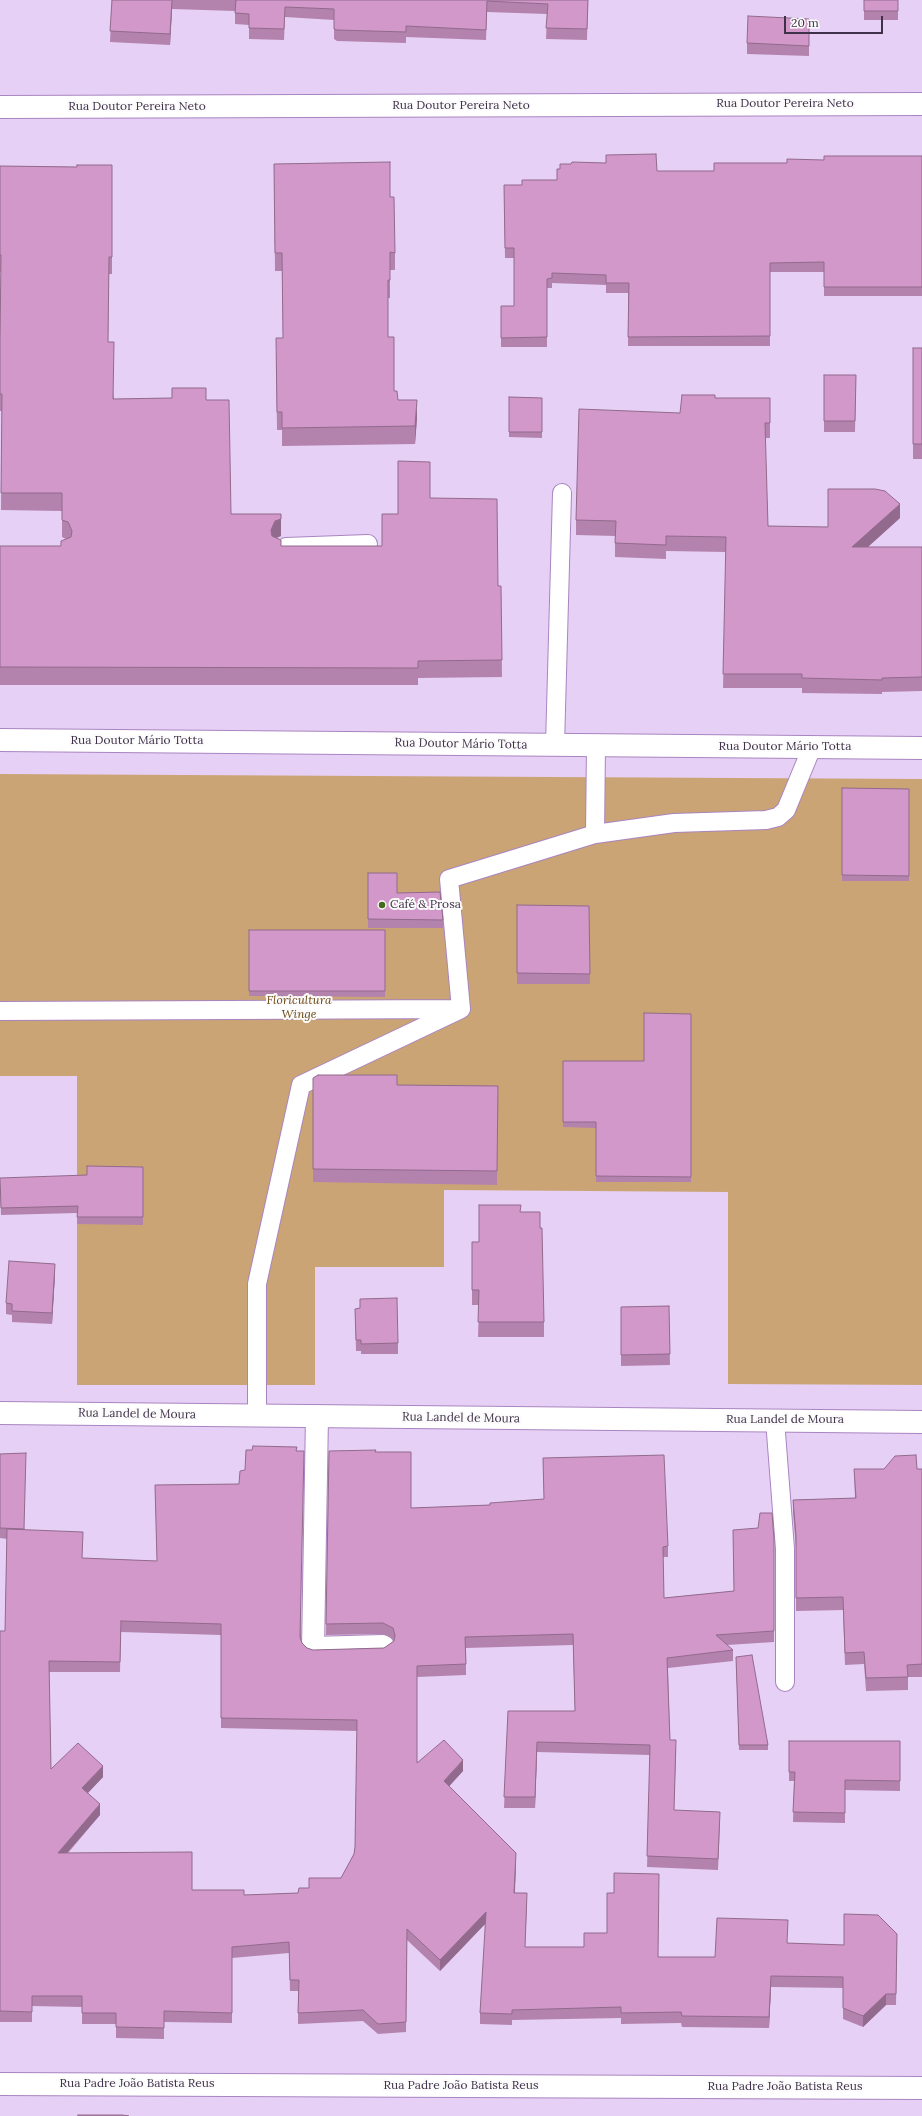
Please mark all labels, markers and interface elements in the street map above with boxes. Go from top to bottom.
scale bar [786,8,885,34]
text: 20 m [791,15,819,30]
street label: Rua Doutor Pereira Neto [716,97,854,111]
street label: Rua Doutor Pereira Neto [392,99,530,113]
street label: Rua Doutor Pereira Neto [68,100,206,114]
street label: Rua Doutor Mário Totta [71,734,203,748]
street label: Rua Doutor Mário Totta [394,736,528,752]
street label: Rua Doutor Mário Totta [719,740,851,754]
place label: Café & Prosa [390,898,461,912]
marker: Café & Prosa [377,900,387,910]
park label: Floricultura Winge [266,994,332,1022]
street label: Rua Landel de Moura [78,1406,196,1422]
street label: Rua Landel de Moura [402,1410,520,1426]
street label: Rua Landel de Moura [726,1413,844,1427]
street label: Rua Padre João Batista Reus [60,2077,214,2091]
street label: Rua Padre João Batista Reus [384,2079,538,2093]
street label: Rua Padre João Batista Reus [708,2080,862,2094]

